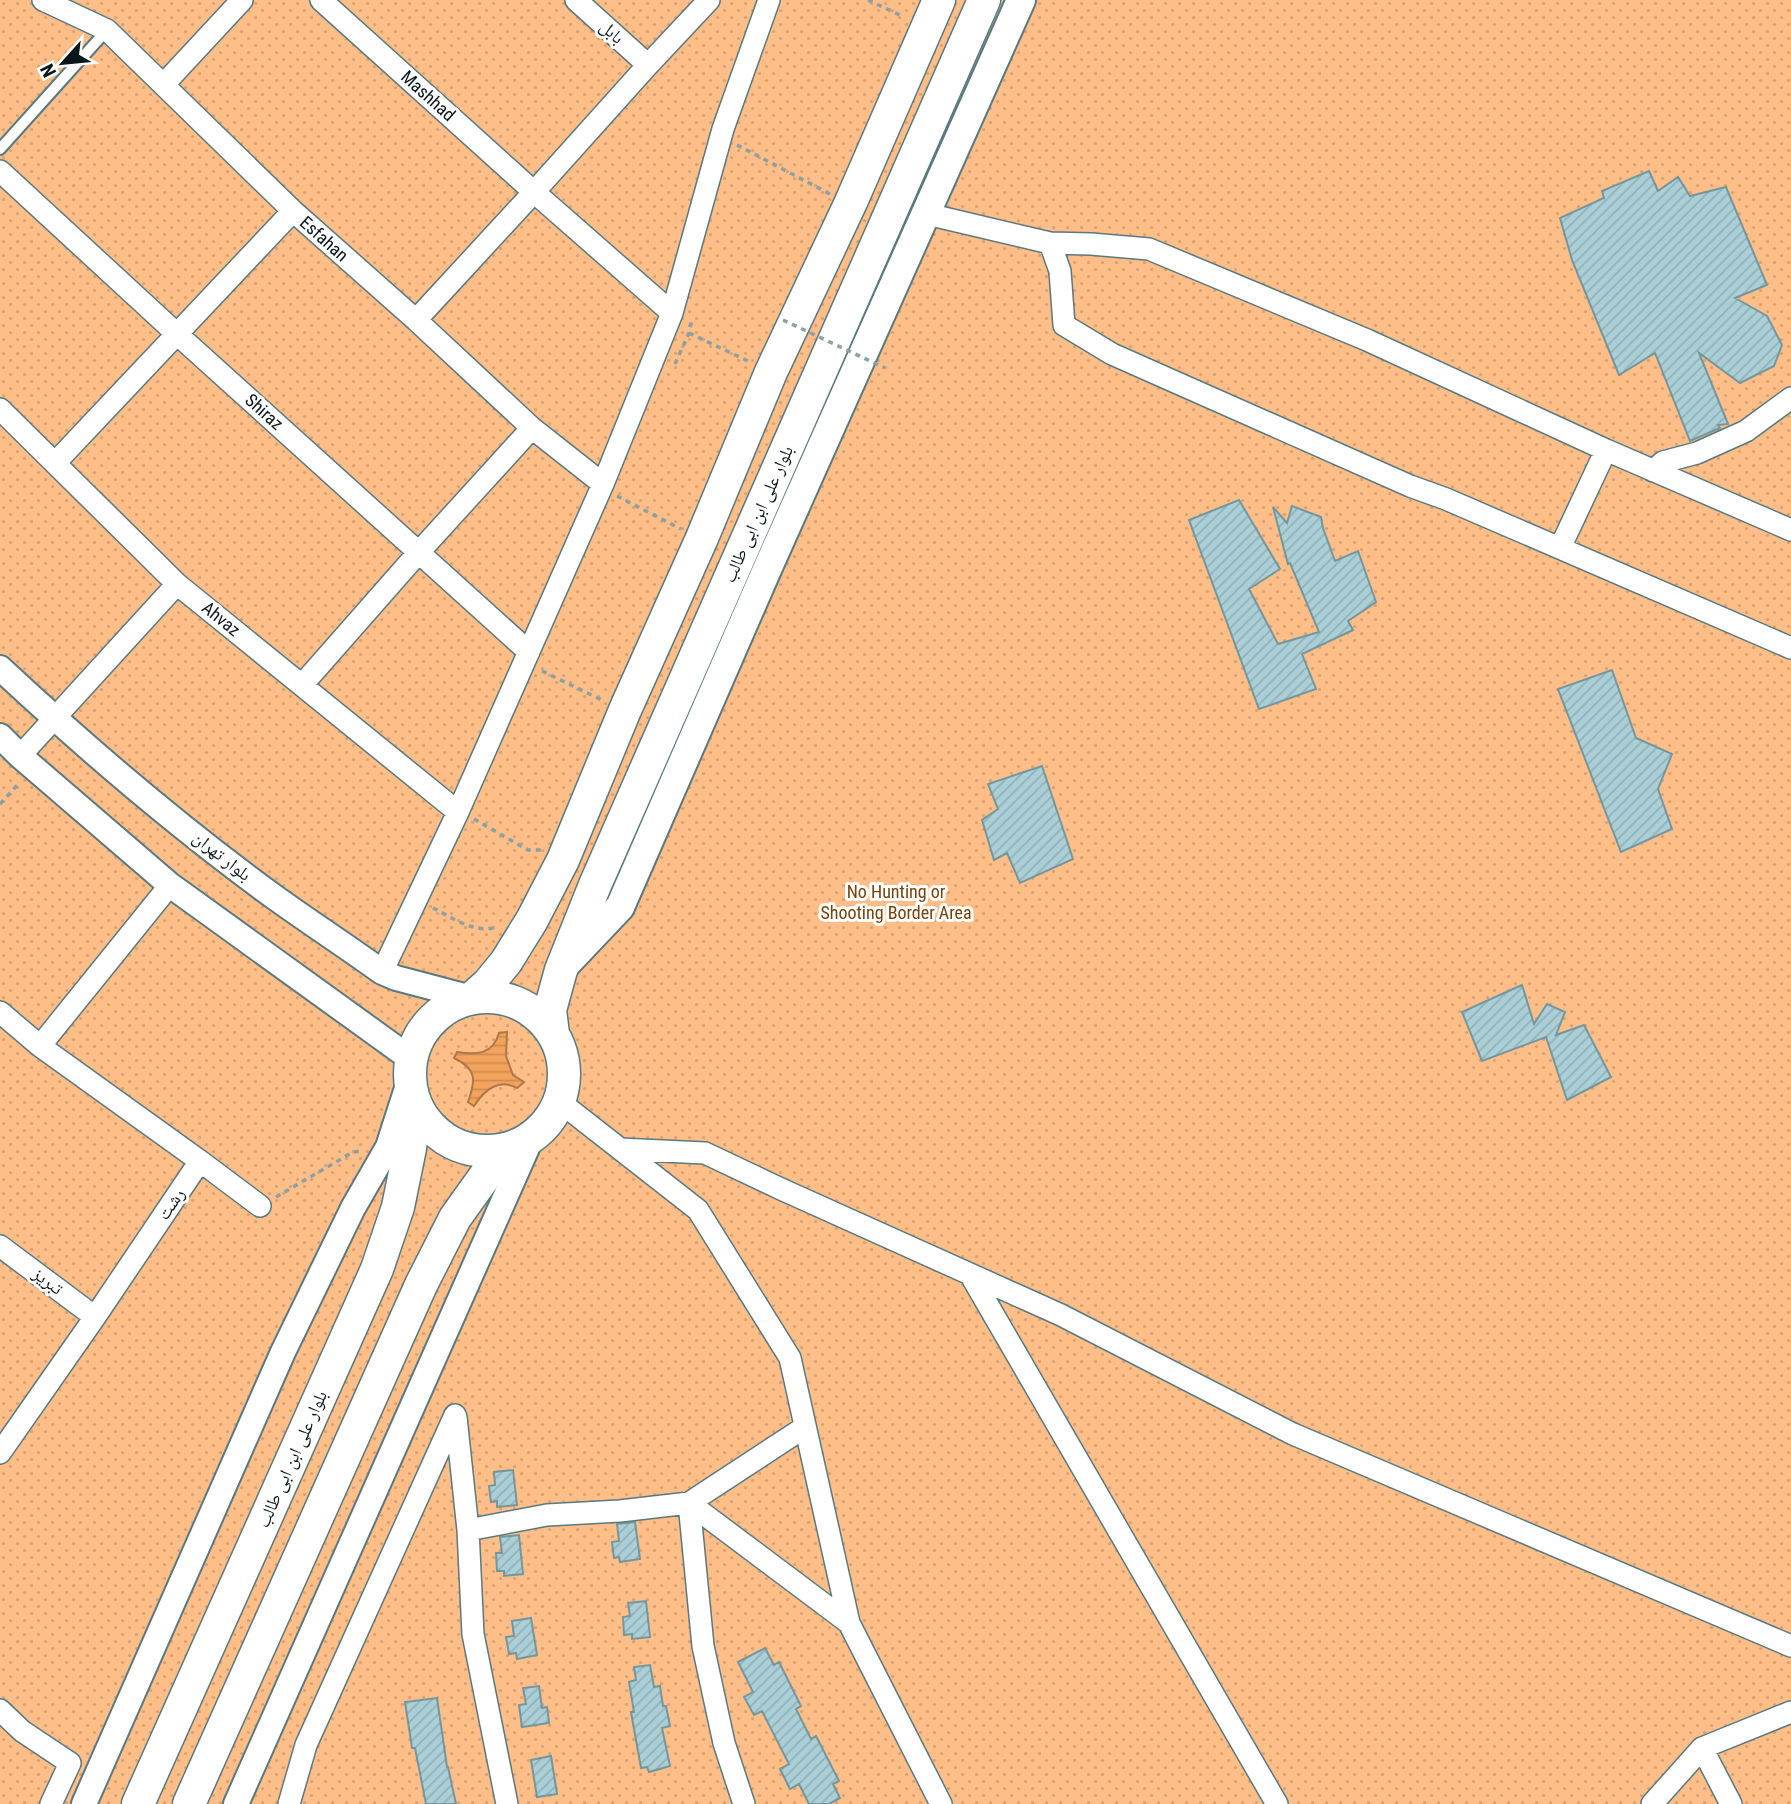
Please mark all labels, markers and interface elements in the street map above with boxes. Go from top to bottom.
street label: بابل [595,15,629,49]
north arrow [28,28,98,98]
text: N [35,60,61,81]
street label: Mashhad [397,66,460,125]
street label: Esfahan [296,212,353,266]
street label: Shiraz [241,389,288,434]
street label: بلوار علی ابن ابی طالب [718,442,798,586]
street label: Ahvaz [198,597,245,640]
street label: بلوار تهران [188,826,256,886]
park label: No Hunting or Shooting Border Area [820,881,972,923]
street label: رشت [153,1184,189,1223]
street label: تبریز [28,1262,67,1299]
street label: بلوار علی ابن ابی طالب [252,1387,332,1531]

